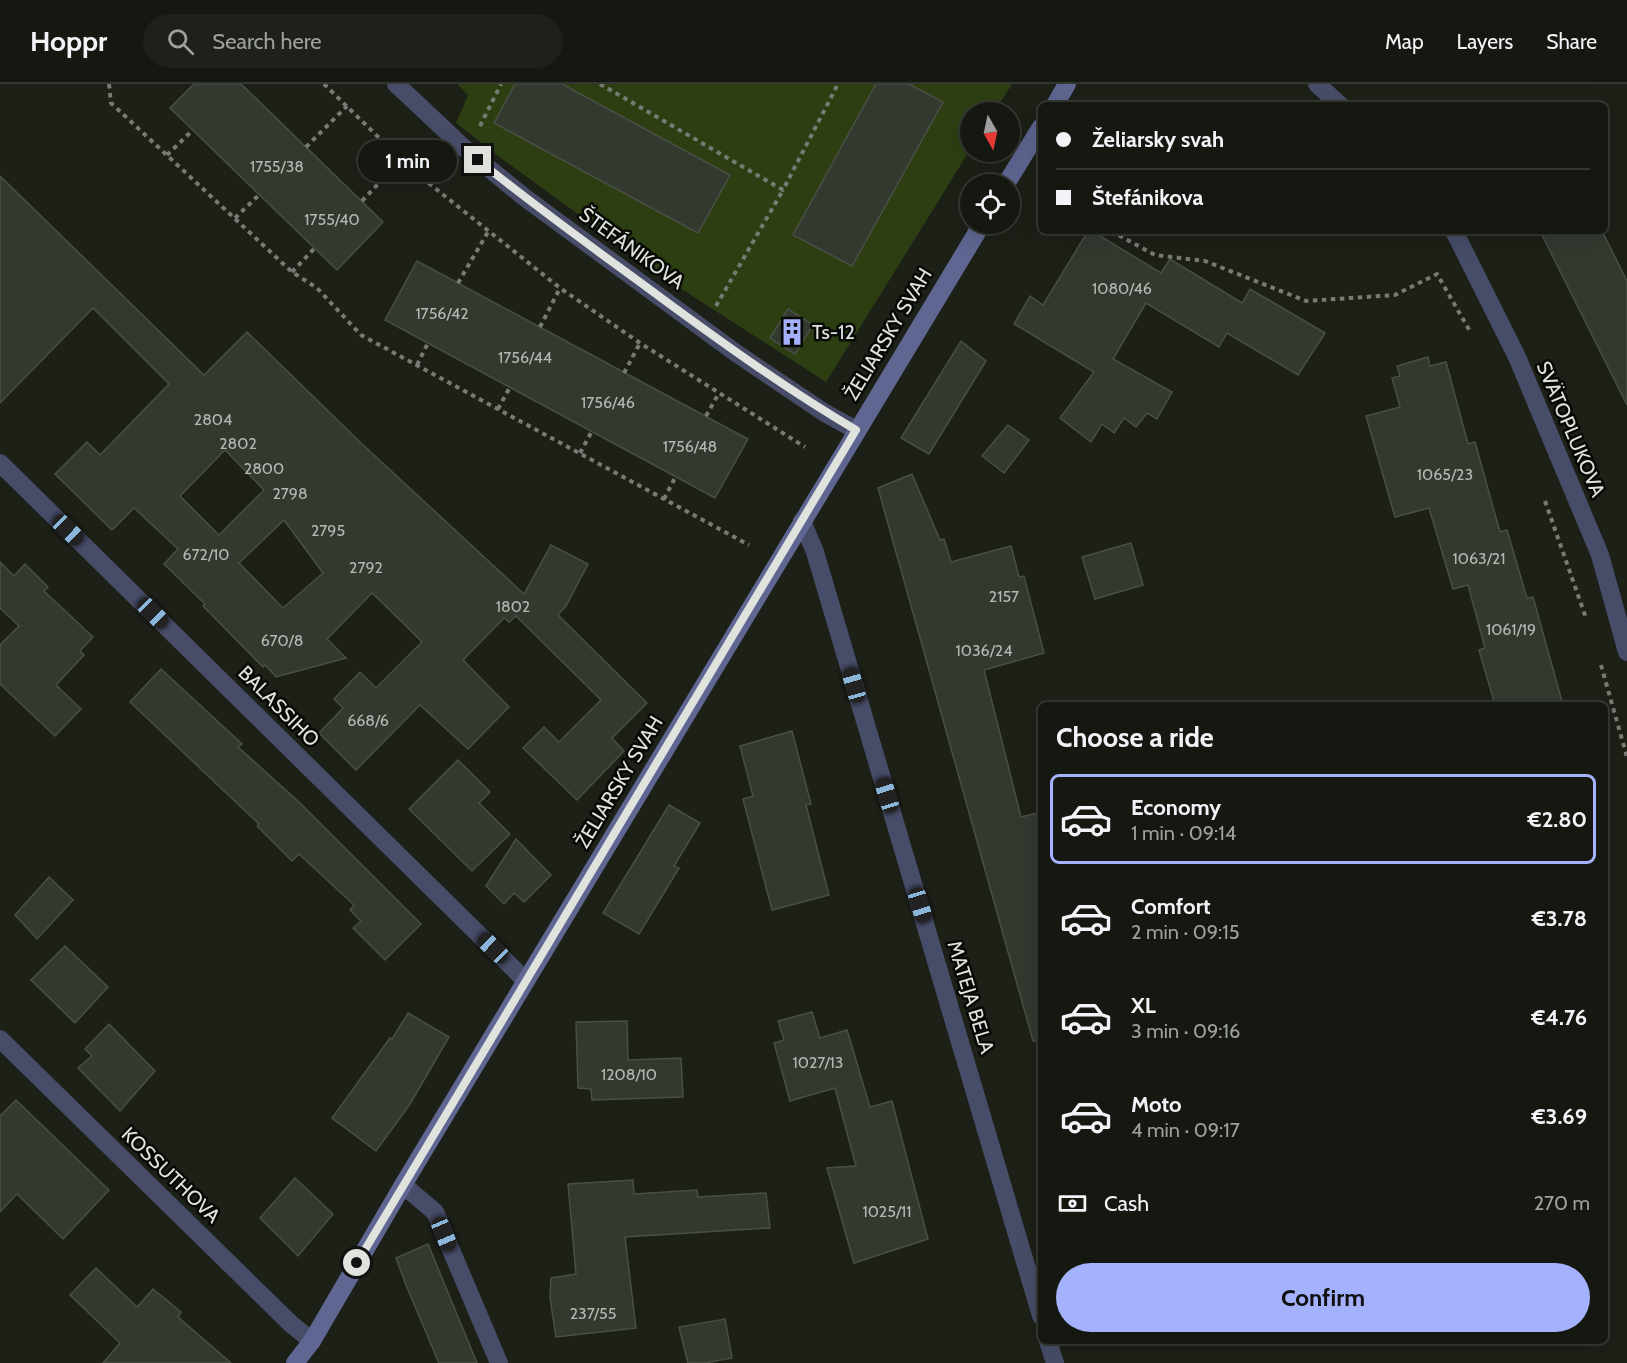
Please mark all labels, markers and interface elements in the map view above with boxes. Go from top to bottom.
search box [143,14,563,68]
text: Hoppr [30,24,107,58]
icon: search [164,25,197,58]
text: Search here [212,28,322,55]
text: Map [1385,29,1424,54]
text: Layers [1457,29,1513,54]
text: Share [1546,29,1597,54]
north arrow [960,102,1020,162]
map controls [960,102,1020,234]
text: Želiarsky svah [1092,126,1224,153]
callout: 1 min [358,139,457,181]
route end [464,146,491,173]
text: 1 min [385,149,430,173]
house number: 1755/38 [250,157,304,176]
button: locate [960,174,1020,234]
text: Štefánikova [1092,184,1203,211]
street label: ŠTEFÁNIKOVA [575,202,690,294]
house number: 1755/40 [304,210,360,229]
street label: ŽELIARSKY SVAH [839,264,937,404]
house number: 1080/46 [1092,279,1152,298]
house number: 1756/42 [415,304,469,323]
building icon: Ts-12 [777,317,807,347]
place label: Ts-12 [812,320,855,344]
house number: 1756/44 [498,348,552,367]
street label: SVÄTOPLUKOVA [1532,358,1611,501]
house number: 1756/46 [581,393,635,412]
house number: 2804 [194,410,232,429]
house number: 2802 [219,434,257,453]
house number: 1756/48 [663,437,717,456]
house number: 2800 [244,459,284,478]
house number: 1065/23 [1417,465,1473,484]
house number: 2798 [272,484,308,503]
car [49,511,87,549]
house number: 2795 [311,521,345,540]
house number: 672/10 [183,545,229,564]
house number: 1063/21 [1453,549,1505,568]
house number: 2792 [349,558,383,577]
house number: 2157 [989,587,1019,606]
car [134,594,172,632]
house number: 1802 [496,597,530,616]
house number: 1061/19 [1486,620,1536,639]
house number: 670/8 [261,631,303,650]
house number: 1036/24 [956,641,1012,660]
street label: BALASSIHO [234,661,324,751]
car [840,665,868,705]
house number: 668/6 [347,711,389,730]
street label: ŽELIARSKY SVAH [570,712,668,852]
text: Choose a ride [1056,721,1214,754]
car [873,775,901,815]
icon: car [1059,792,1113,846]
text: Economy [1131,794,1221,821]
text: €2.80 [1528,806,1587,833]
text: 1 min · 09:14 [1131,821,1236,845]
car [906,885,934,925]
icon: car [1059,891,1113,945]
text: Comfort [1131,893,1210,920]
text: €3.78 [1532,905,1587,932]
text: 2 min · 09:15 [1131,920,1240,944]
car [474,929,512,967]
street label: MATEJA BELA [942,938,1000,1057]
icon: car [1059,990,1113,1044]
text: XL [1131,992,1156,1019]
text: €4.76 [1531,1004,1587,1031]
text: 3 min · 09:16 [1131,1019,1240,1043]
house number: 1027/13 [793,1053,843,1072]
house number: 1208/10 [601,1065,657,1084]
icon: car [1059,1089,1113,1143]
text: Moto [1131,1091,1182,1118]
text: €3.69 [1531,1103,1587,1130]
text: 4 min · 09:17 [1131,1118,1240,1142]
street label: KOSSUTHOVA [117,1122,226,1228]
icon: cash [1056,1187,1089,1220]
text: Cash [1104,1190,1149,1217]
text: 270 m [1534,1191,1590,1215]
house number: 1025/11 [862,1202,912,1221]
car [429,1214,459,1254]
route start [343,1249,370,1276]
button: Confirm [1056,1263,1590,1332]
house number: 237/55 [570,1304,616,1323]

